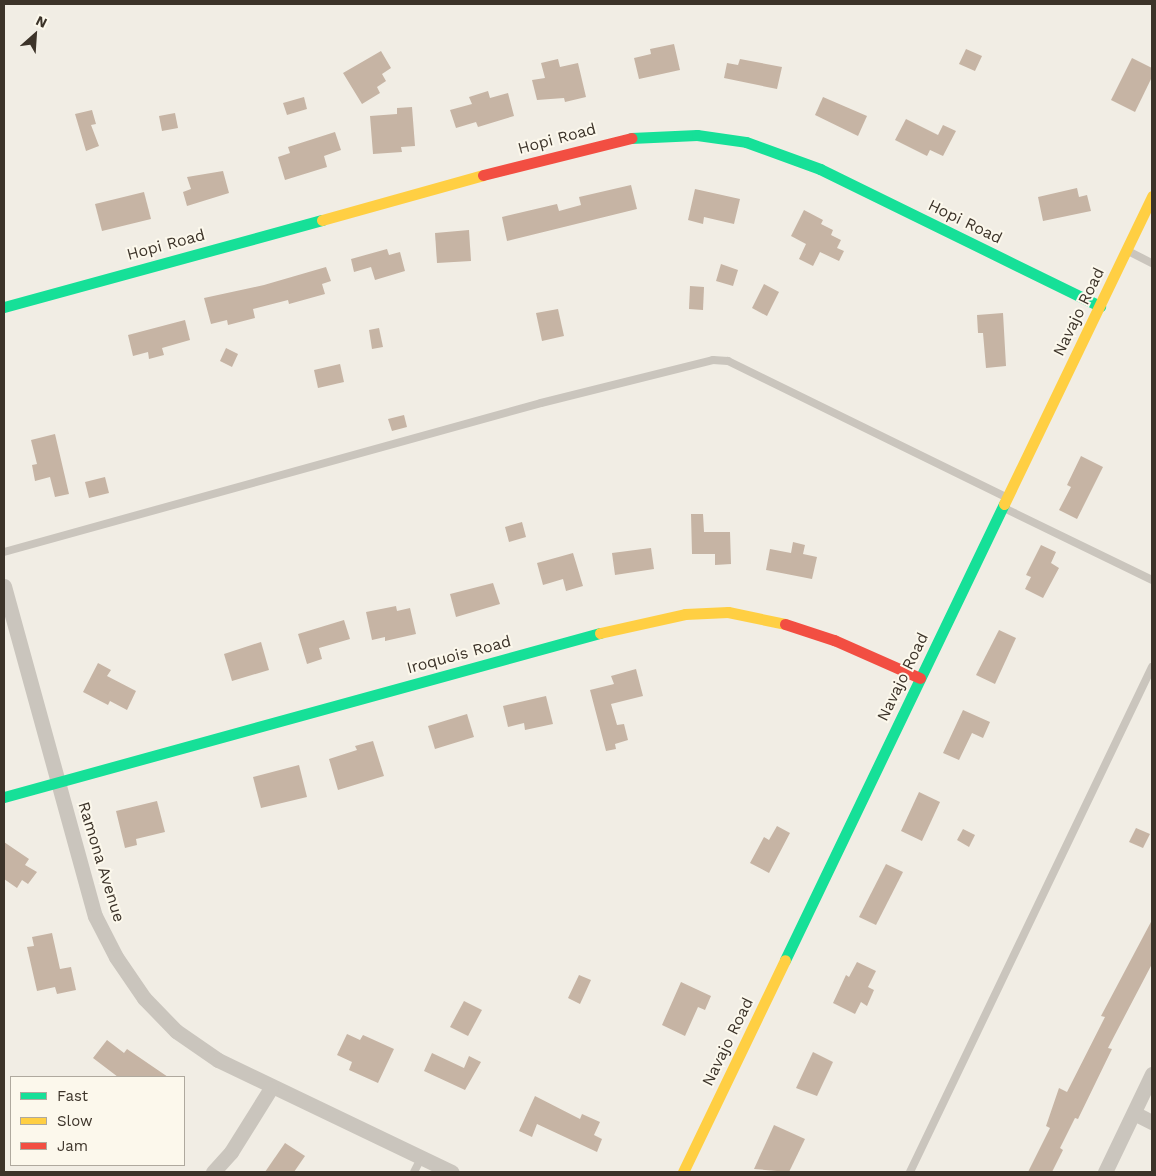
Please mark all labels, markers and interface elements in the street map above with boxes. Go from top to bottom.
north arrow [10,10,60,60]
text: N [33,12,50,31]
street label: Hopi Road [516,119,598,159]
street label: Hopi Road [925,196,1005,248]
street label: Hopi Road [125,225,207,265]
street label: Navajo Road [1049,265,1109,359]
street label: Navajo Road [873,630,933,724]
street label: Iroquois Road [405,632,513,678]
street label: Ramona Avenue [73,799,129,925]
street label: Navajo Road [698,995,758,1089]
legend [10,1076,185,1166]
text: Fast [57,1087,88,1105]
text: Slow [57,1112,93,1130]
text: Jam [57,1137,88,1155]

